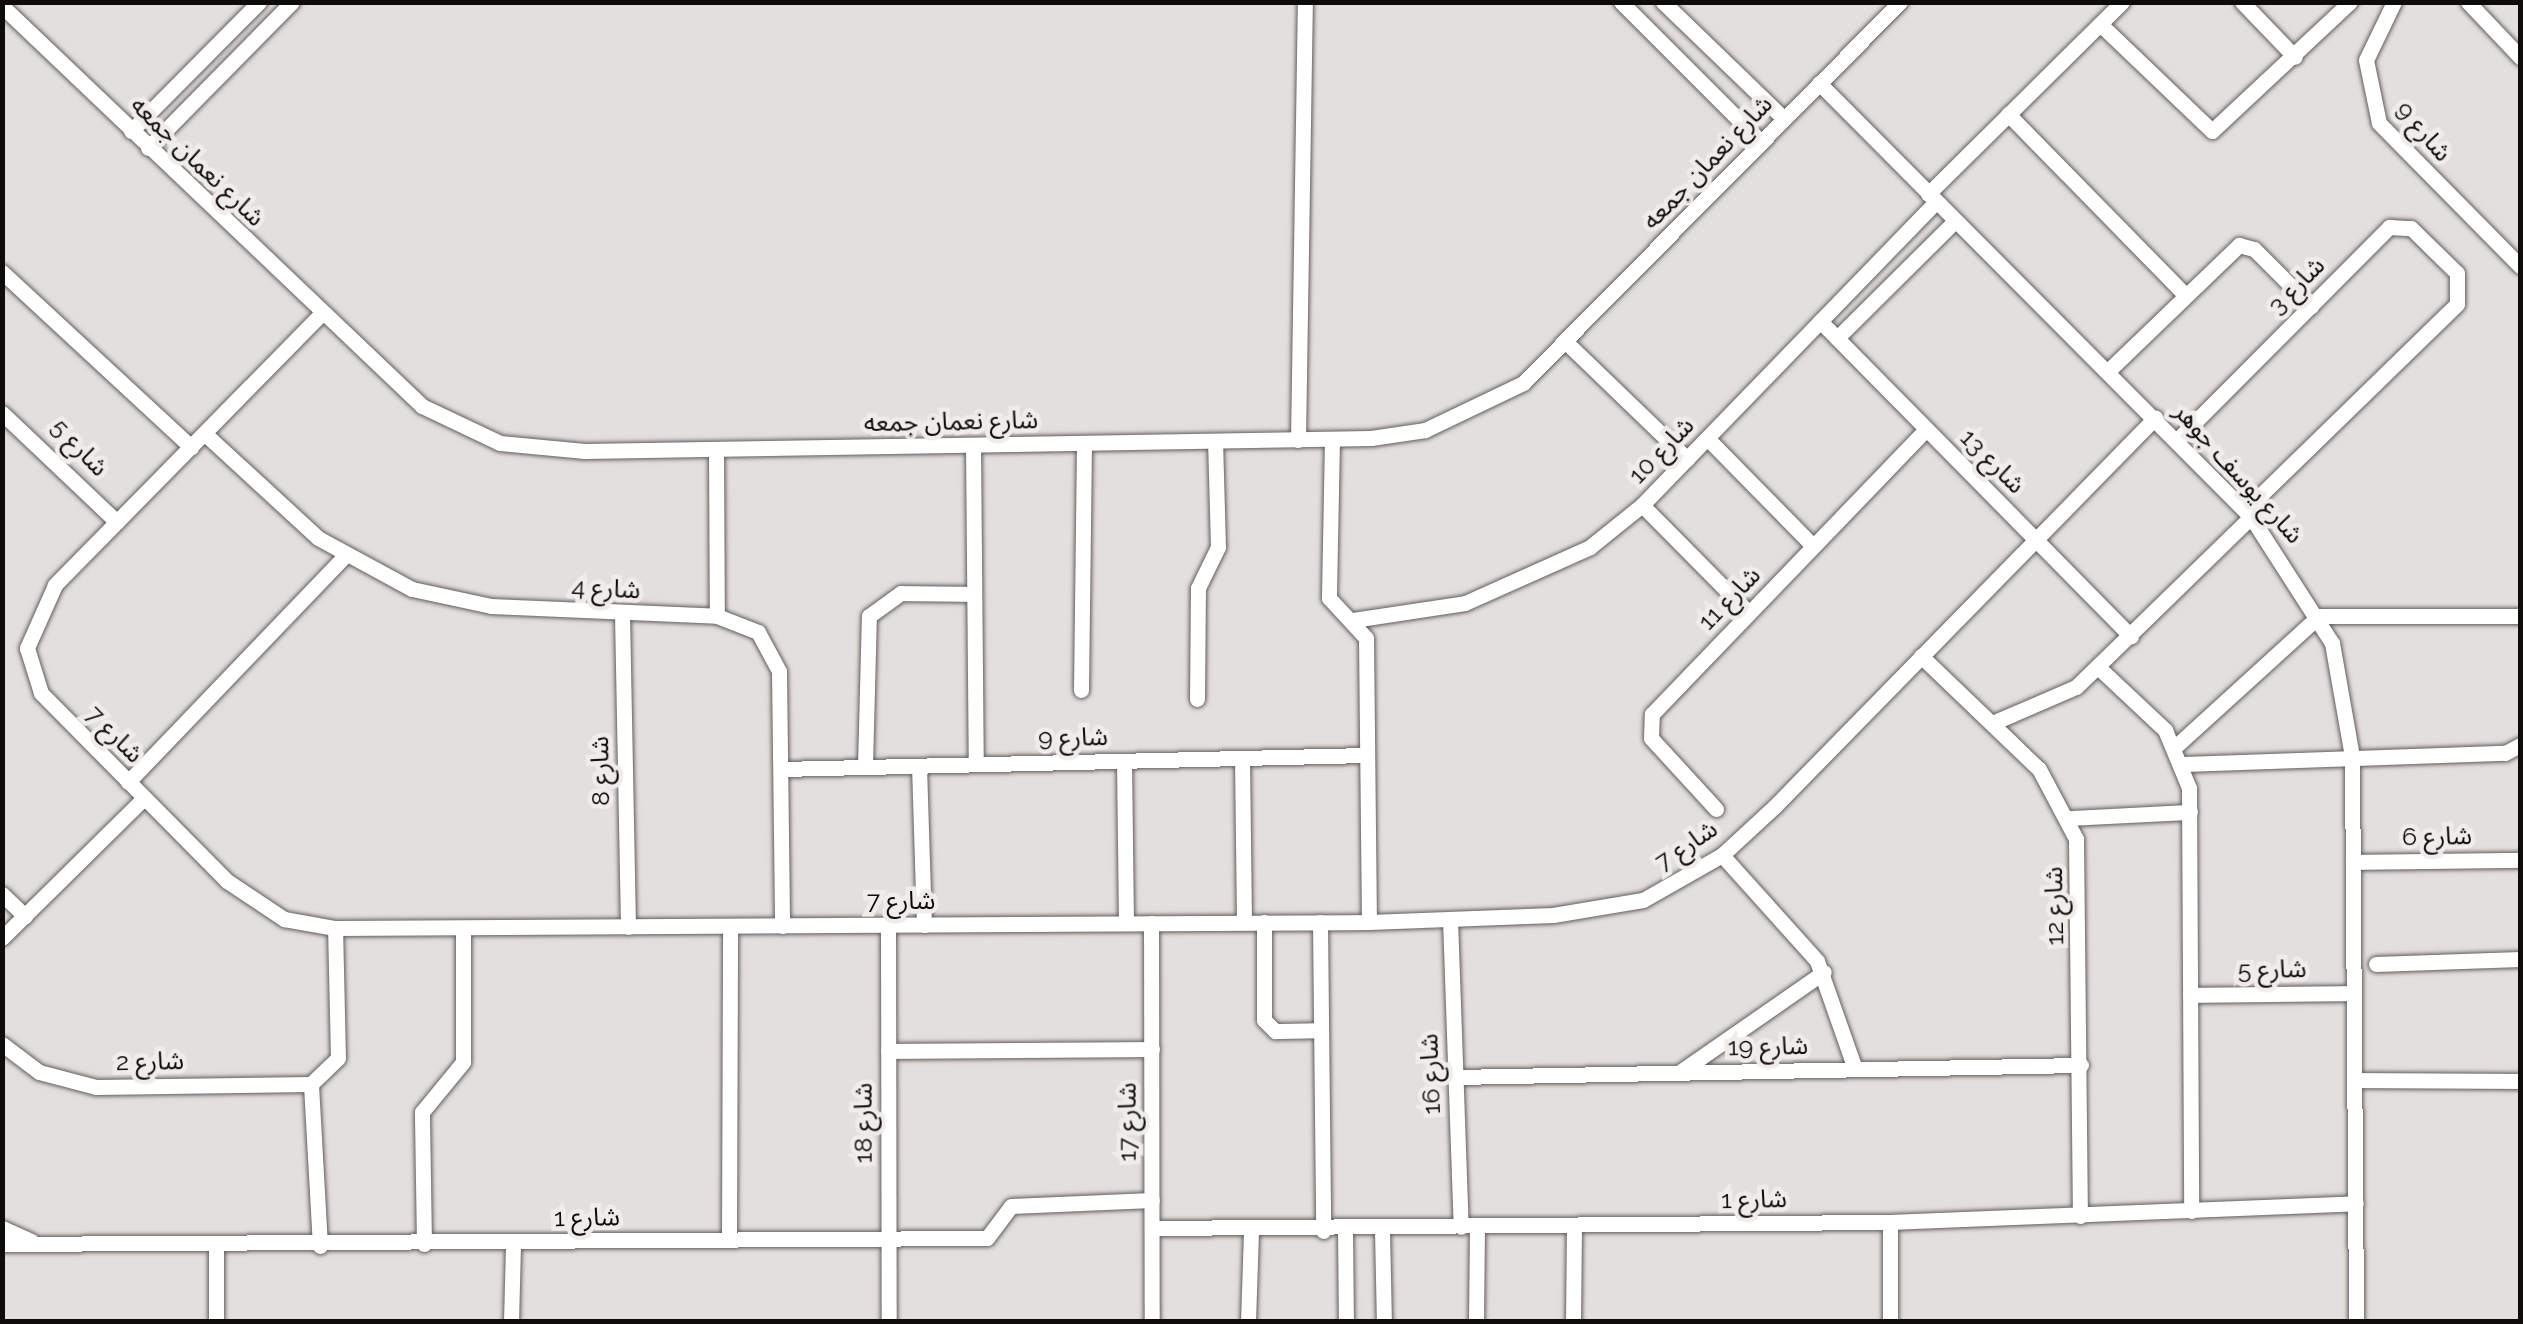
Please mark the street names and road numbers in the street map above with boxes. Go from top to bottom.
street label: شارع نعمان جمعه [1636,89,1778,235]
street label: شارع نعمان جمعه [125,90,271,232]
street label: شارع 9 [2390,95,2458,167]
street label: شارع 3 [2261,250,2331,320]
street label: شارع يوسف جوهر [2168,397,2310,549]
street label: شارع نعمان جمعه [864,404,1038,438]
street label: شارع 10 [1622,410,1700,490]
street label: شارع 5 [45,412,115,482]
street label: شارع 13 [1954,422,2032,500]
street label: شارع 11 [1692,560,1766,636]
street label: شارع 4 [571,571,641,605]
street label: شارع 7 [80,699,150,769]
street label: شارع 9 [1038,721,1108,753]
street label: شارع 8 [584,736,616,806]
street label: شارع 7 [1649,813,1723,877]
street label: شارع 6 [2402,820,2472,852]
street label: شارع 12 [2038,866,2070,946]
street label: شارع 7 [867,885,935,915]
street label: شارع 5 [2237,953,2307,985]
street label: شارع 19 [1728,1030,1808,1062]
street label: شارع 16 [1414,1033,1446,1115]
street label: شارع 2 [116,1045,184,1077]
street label: شارع 17 [1112,1082,1142,1162]
street label: شارع 18 [848,1083,878,1163]
street label: شارع 1 [1721,1183,1787,1215]
street label: شارع 1 [554,1201,620,1233]

